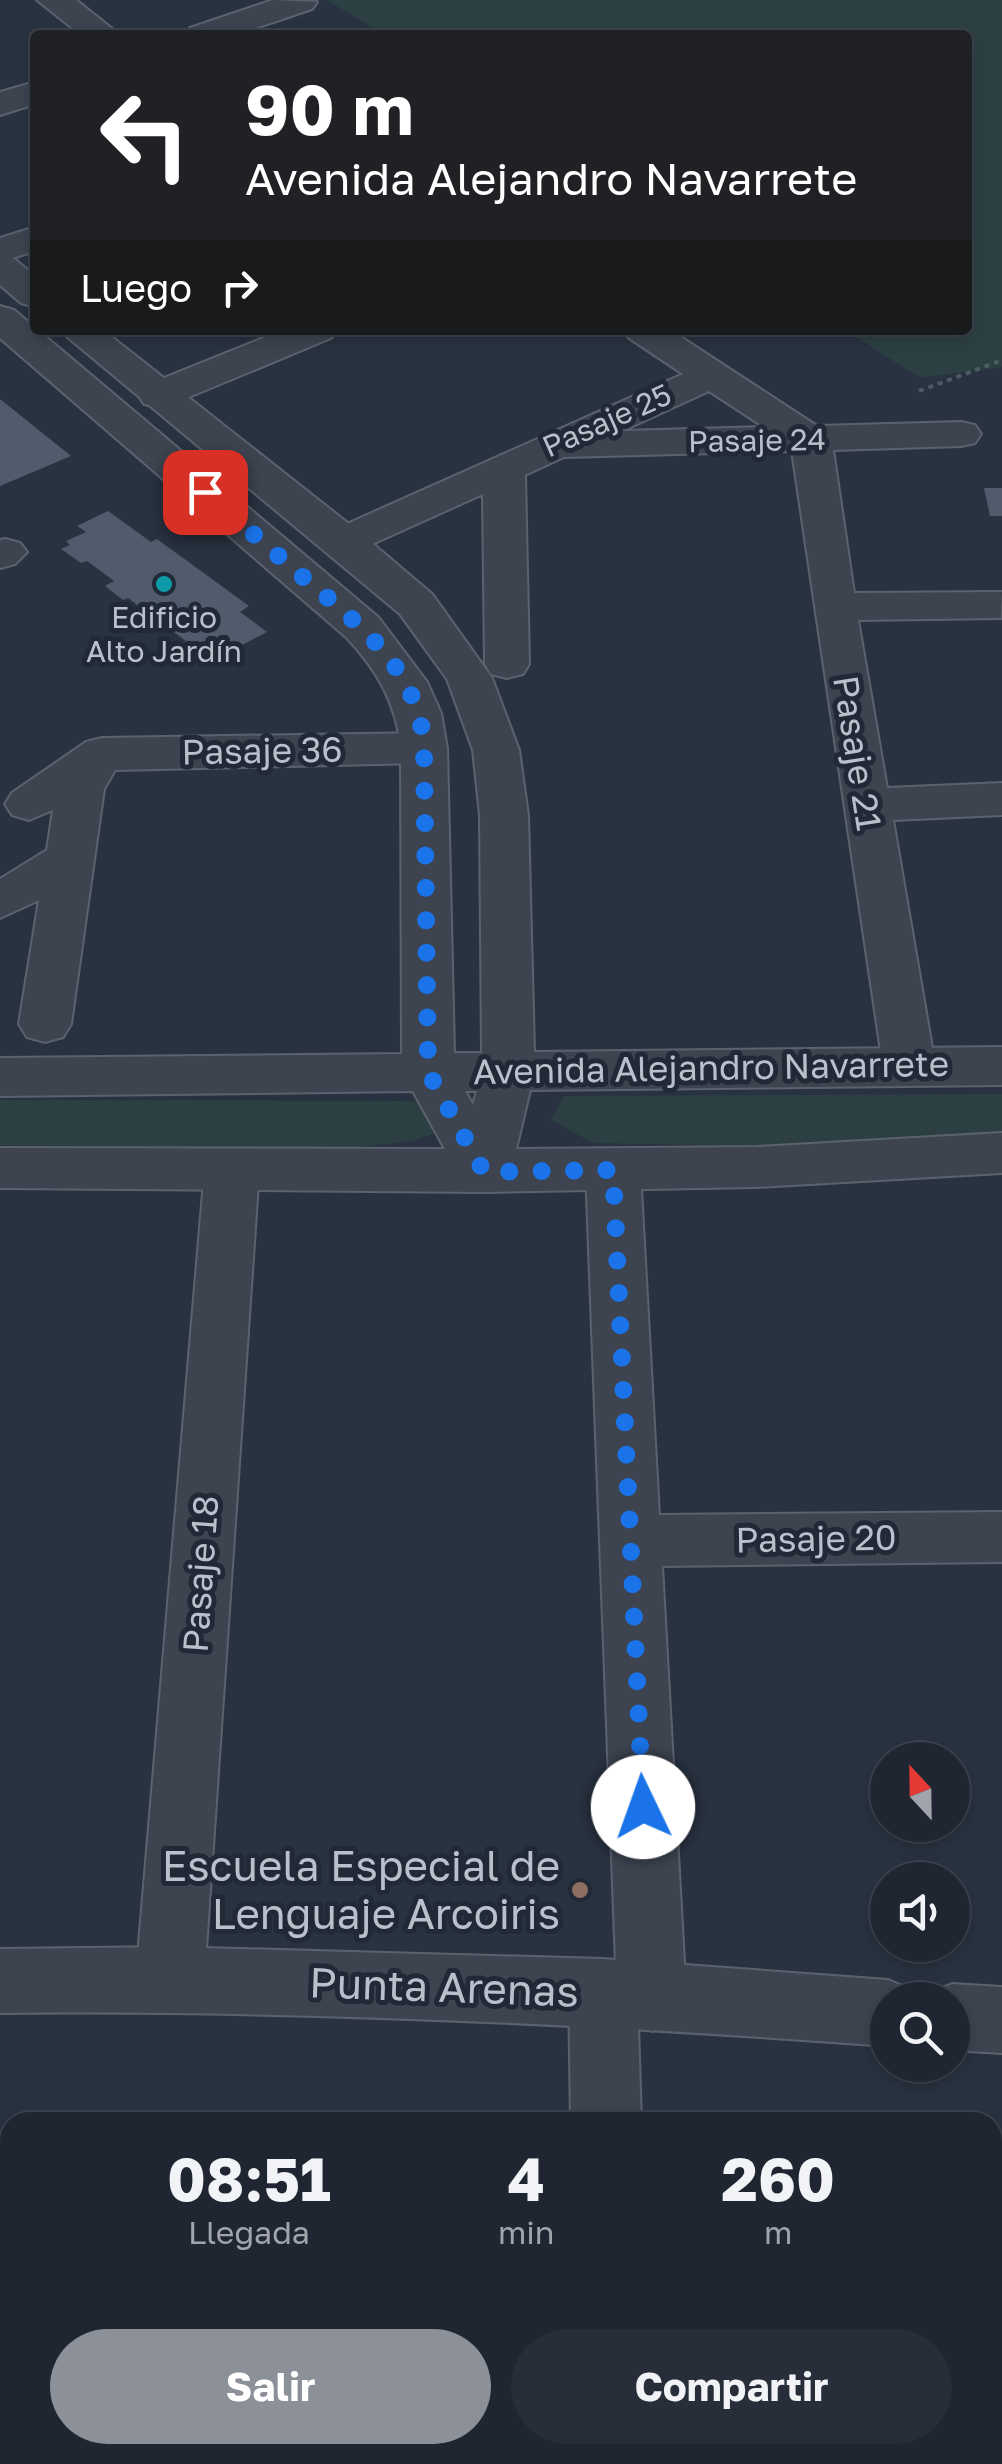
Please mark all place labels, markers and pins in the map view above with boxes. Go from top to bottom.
pin [163,450,248,535]
marker: Edificio Alto Jardín [153,573,175,595]
place label: Edificio Alto Jardín [86,599,242,669]
place label: Escuela Especial de Lenguaje Arcoiris [162,1840,560,1938]
marker: Escuela Especial de Lenguaje Arcoiris [569,1879,591,1901]

